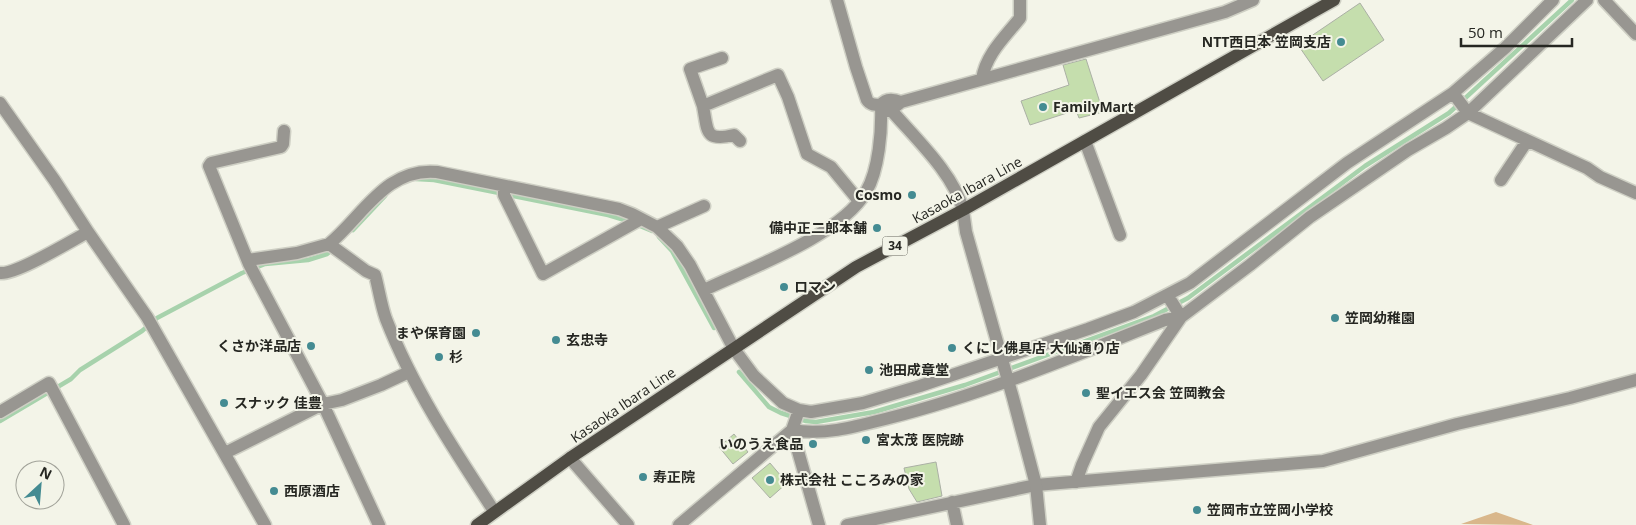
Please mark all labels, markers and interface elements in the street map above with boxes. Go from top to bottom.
scale bar [1461,15,1572,47]
text: 50 m [1468,22,1503,42]
place label: NTT西日本 笠岡支店 [1202,32,1331,51]
marker: NTT西日本 笠岡支店 [1335,36,1347,48]
place label: FamilyMart [1053,97,1134,116]
marker: FamilyMart [1037,101,1049,113]
street label: Kasaoka Ibara Line [908,151,1025,228]
place label: Cosmo [855,185,902,204]
marker: Cosmo [906,189,918,201]
place label: 備中正二郎本舗 [769,218,867,237]
marker: 備中正二郎本舗 [871,222,883,234]
road number: 34 [882,237,908,256]
place label: ロマン [794,277,836,296]
marker: ロマン [778,281,790,293]
place label: 笠岡幼稚園 [1345,308,1415,327]
marker: 笠岡幼稚園 [1329,312,1341,324]
place label: まや保育園 [396,323,466,342]
marker: まや保育園 [470,327,482,339]
place label: 玄忠寺 [566,330,608,349]
marker: 玄忠寺 [550,334,562,346]
place label: くさか洋品店 [217,336,301,355]
place label: くにし佛具店 大仙通り店 [962,338,1120,357]
marker: くさか洋品店 [305,340,317,352]
marker: くにし佛具店 大仙通り店 [946,342,958,354]
place label: 杉 [449,347,463,366]
marker: 杉 [433,351,445,363]
place label: 池田成章堂 [879,360,949,379]
street label: Kasaoka Ibara Line [567,362,679,447]
marker: 池田成章堂 [863,364,875,376]
place label: 聖イエス会 笠岡教会 [1096,383,1226,402]
marker: 聖イエス会 笠岡教会 [1080,387,1092,399]
place label: スナック 佳豊 [234,393,322,412]
marker: スナック 佳豊 [218,397,230,409]
place label: 宮太茂 医院跡 [876,430,964,449]
place label: いのうえ食品 [719,434,803,453]
marker: 宮太茂 医院跡 [860,434,872,446]
marker: いのうえ食品 [807,438,819,450]
north arrow [15,460,65,510]
text: N [37,462,55,484]
place label: 寿正院 [653,467,695,486]
place label: 株式会社 こころみの家 [780,470,924,489]
marker: 寿正院 [637,471,649,483]
marker: 株式会社 こころみの家 [764,474,776,486]
place label: 西原酒店 [284,481,340,500]
marker: 西原酒店 [268,485,280,497]
place label: 笠岡市立笠岡小学校 [1207,500,1333,519]
marker: 笠岡市立笠岡小学校 [1191,504,1203,516]

